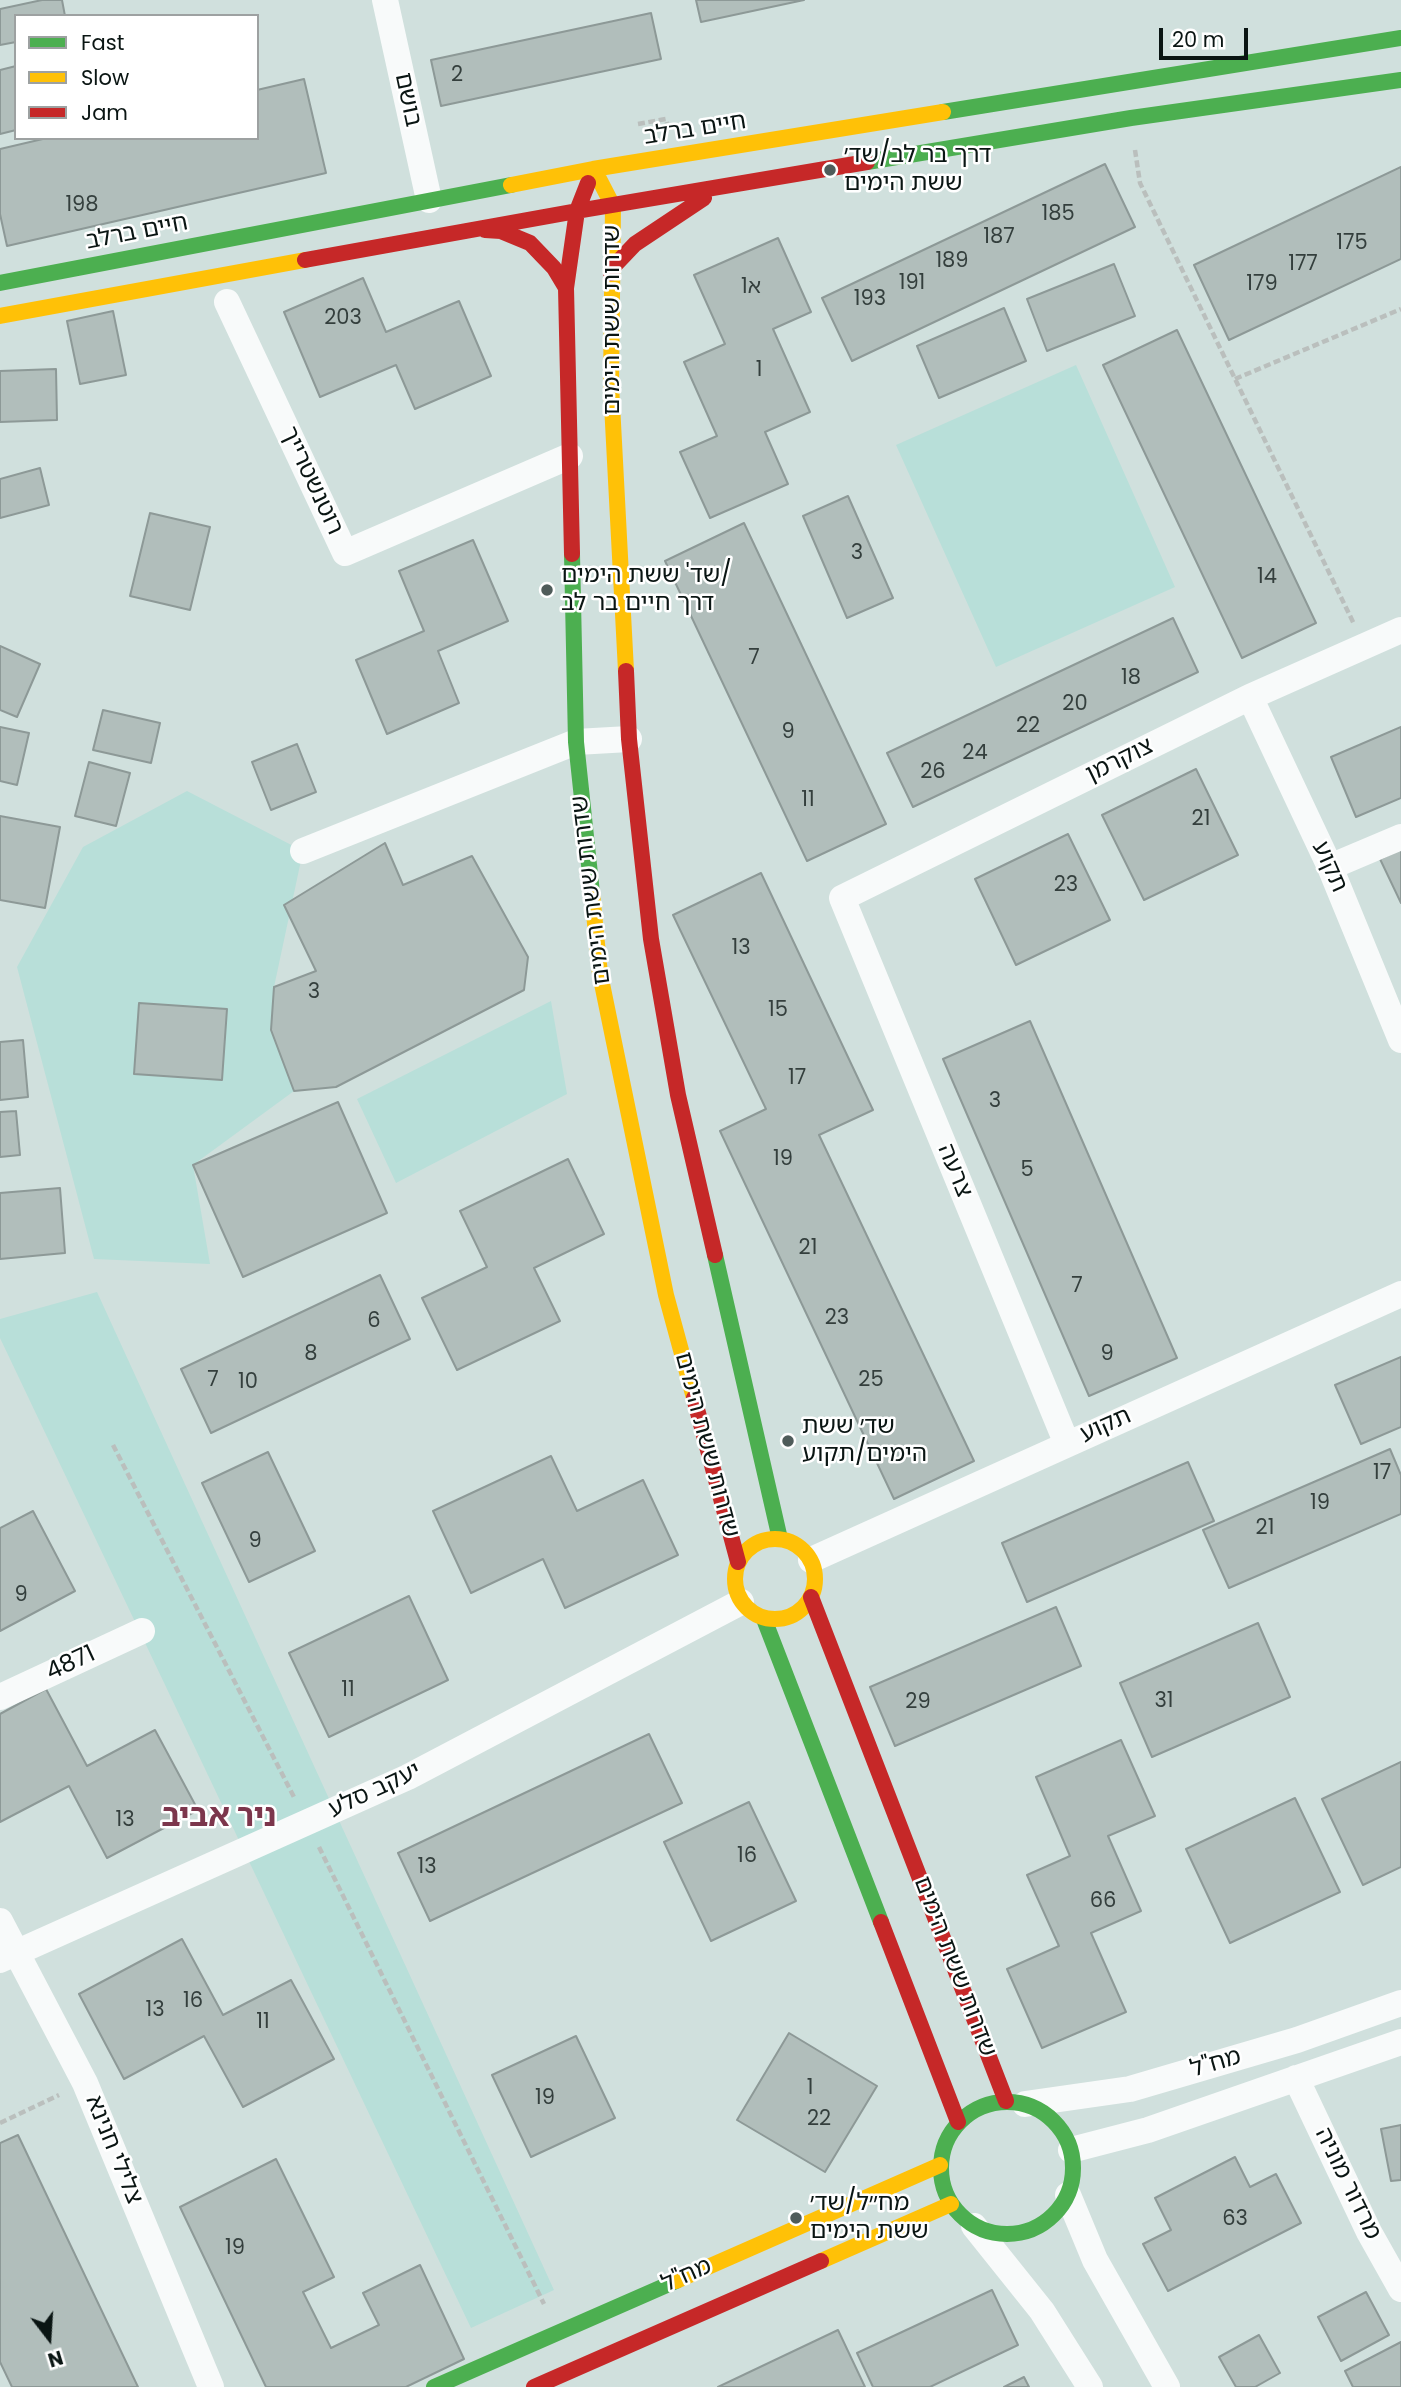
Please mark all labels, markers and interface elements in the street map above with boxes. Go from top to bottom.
legend [14,14,259,140]
scale bar [1163,14,1252,58]
text: 20 m [1172,25,1225,54]
text: Fast [81,28,124,57]
text: Slow [81,63,129,92]
house number: 2 [451,63,463,89]
street label: בושם [387,70,427,130]
text: Jam [81,98,128,127]
street label: חיים ברלב [642,108,748,152]
place label: דרך בר לב/שד׳ ששת הימים [844,142,992,198]
marker: דרך בר לב/שד׳ ששת הימים [822,162,838,178]
house number: 198 [65,193,99,219]
house number: 185 [1041,202,1075,228]
street label: חיים ברלב [84,209,190,257]
street label: שדרות ששת הימים [599,225,627,415]
house number: 187 [983,225,1015,251]
house number: 175 [1336,231,1368,257]
house number: 189 [935,249,969,275]
house number: 177 [1288,252,1318,278]
house number: 191 [899,271,925,297]
house number: 179 [1246,272,1278,298]
house number: 1א [741,275,761,301]
house number: 193 [854,287,886,313]
house number: 203 [324,306,362,332]
house number: 1 [756,358,762,384]
street label: רוטנשטרייך [273,422,349,540]
house number: 3 [851,541,863,567]
place label: שד' ששת הימים/ דרך חיים בר לב [561,562,732,618]
house number: 14 [1257,565,1277,591]
marker: שד' ששת הימים/ דרך חיים בר לב [539,582,555,598]
house number: 7 [748,646,760,672]
house number: 18 [1121,666,1141,692]
house number: 20 [1062,692,1088,718]
house number: 22 [1016,714,1040,740]
house number: 9 [781,720,795,746]
street label: צוקרמן [1081,732,1159,790]
house number: 24 [962,741,988,767]
house number: 26 [920,760,946,786]
house number: 11 [801,788,815,814]
street label: שדרות ששת הימים [566,794,618,986]
house number: 21 [1192,807,1210,833]
street label: תקוע [1305,837,1353,897]
house number: 23 [1054,873,1078,899]
house number: 13 [731,936,751,962]
house number: 3 [308,980,320,1006]
house number: 15 [768,998,788,1024]
house number: 17 [788,1066,806,1092]
house number: 3 [989,1089,1001,1115]
street label: צרעה [930,1140,978,1202]
house number: 19 [773,1147,793,1173]
house number: 5 [1020,1158,1034,1184]
house number: 21 [799,1236,817,1262]
house number: 7 [1071,1274,1083,1300]
house number: 23 [825,1306,849,1332]
house number: 6 [367,1309,381,1335]
house number: 8 [304,1342,318,1368]
house number: 9 [1100,1342,1114,1368]
street label: שדרות ששת הימים [667,1349,745,1541]
house number: 7 [207,1368,219,1394]
house number: 25 [858,1368,884,1394]
house number: 10 [238,1370,258,1396]
street label: תקוע [1076,1402,1136,1450]
place label: שד׳ ששת הימים/תקוע [802,1413,927,1469]
marker: שד׳ ששת הימים/תקוע [780,1433,796,1449]
house number: 17 [1373,1461,1391,1487]
house number: 19 [1310,1491,1330,1517]
house number: 21 [1256,1516,1274,1542]
house number: 9 [248,1529,262,1555]
house number: 9 [14,1583,28,1609]
street label: 4871 [42,1640,100,1688]
house number: 11 [341,1678,355,1704]
house number: 31 [1154,1689,1174,1715]
house number: 29 [905,1690,931,1716]
street label: יעקב סלע [324,1757,426,1825]
district label: ניר אביב [162,1799,276,1837]
house number: 13 [115,1808,135,1834]
house number: 16 [737,1844,757,1870]
house number: 13 [417,1855,437,1881]
street label: שדרות ששת הימים [906,1873,1002,2061]
house number: 66 [1090,1889,1116,1915]
house number: 16 [183,1989,203,2015]
house number: 13 [145,1998,165,2024]
house number: 11 [256,2010,270,2036]
street label: מח"ל [1187,2043,1245,2085]
house number: 1 [807,2076,813,2102]
house number: 19 [535,2086,555,2112]
street label: צלילי חנינא [78,2091,148,2209]
house number: 22 [807,2107,831,2133]
street label: מרדור מוניה [1308,2123,1386,2245]
place label: מח״ל/שד׳ ששת הימים [810,2190,928,2246]
house number: 63 [1222,2207,1248,2233]
marker: מח״ל/שד׳ ששת הימים [788,2210,804,2226]
house number: 19 [225,2236,245,2262]
street label: מח"ל [658,2252,716,2300]
north arrow [14,2303,84,2373]
text: N [45,2344,66,2374]

